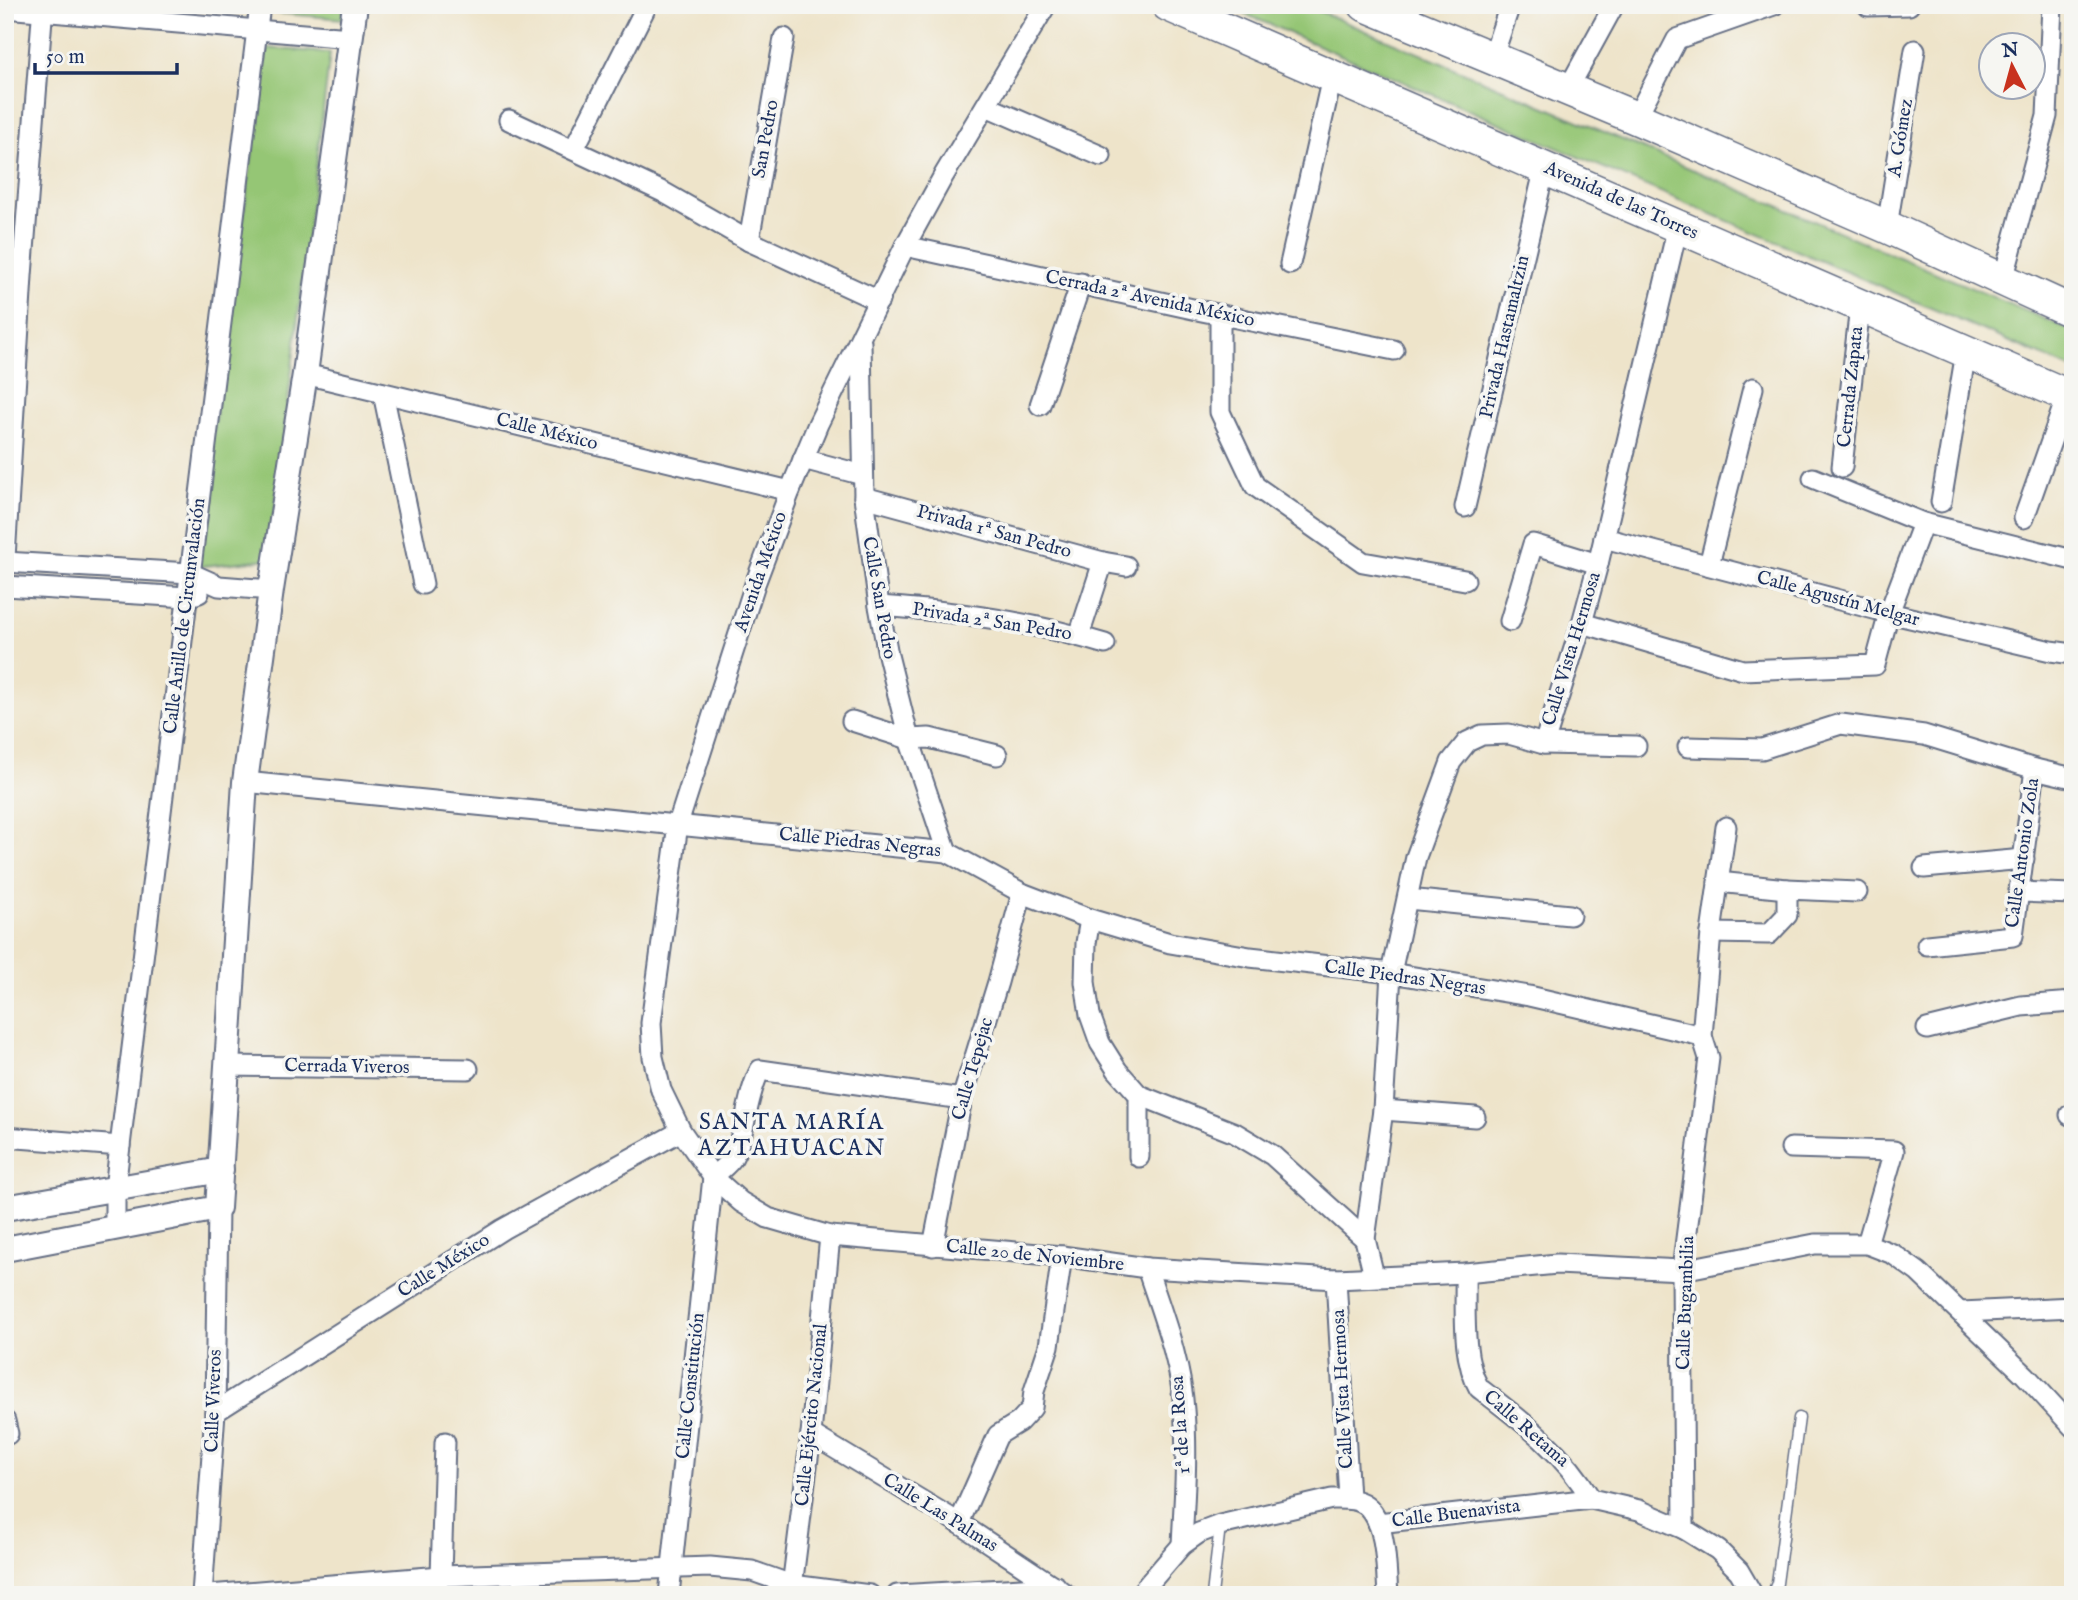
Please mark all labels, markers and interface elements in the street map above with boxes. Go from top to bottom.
scale bar [35,32,177,76]
north arrow [1976,32,2046,102]
text: N [2000,38,2020,64]
text: 50 m [46,44,85,71]
street label: A. Gómez [1883,97,1919,180]
street label: San Pedro [747,98,785,180]
street label: Avenida de las Torres [1539,156,1702,246]
street label: Privada Hastamaltzin [1475,253,1535,421]
street label: Cerrada 2ª Avenida México [1043,265,1257,333]
street label: Cerrada Zapata [1833,324,1869,449]
street label: Calle México [494,408,600,456]
street label: Calle Anillo de Circunvalación [159,497,211,735]
street label: Privada 1ª San Pedro [914,500,1074,564]
street label: Avenida México [729,508,793,637]
street label: Calle San Pedro [856,535,902,661]
street label: Calle Agustín Melgar [1754,566,1922,632]
street label: Calle Vista Hermosa [1537,568,1607,729]
street label: Privada 2ª San Pedro [910,598,1074,646]
street label: Calle Antonio Zola [2001,776,2045,929]
street label: Calle Piedras Negras [778,823,942,863]
street label: Calle Piedras Negras [1323,955,1487,1001]
street label: Calle Tepejac [947,1015,999,1123]
street label: Cerrada Viveros [284,1054,410,1080]
district label: SANTA MARÍA AZTAHUACAN [697,1108,886,1163]
street label: Calle México [394,1228,494,1304]
street label: Calle 20 de Noviembre [945,1235,1125,1277]
street label: Calle Bugambilia [1672,1235,1700,1370]
street label: Calle Vista Hermosa [1327,1308,1359,1469]
street label: Calle Constitución [671,1312,711,1460]
street label: Calle Ejército Nacional [790,1322,834,1507]
street label: Calle Viveros [200,1349,228,1453]
street label: 1ª de la Rosa [1166,1374,1196,1475]
street label: Calle Retama [1478,1385,1574,1473]
street label: Calle Las Palmas [878,1468,1002,1558]
street label: Calle Buenavista [1390,1494,1522,1534]

